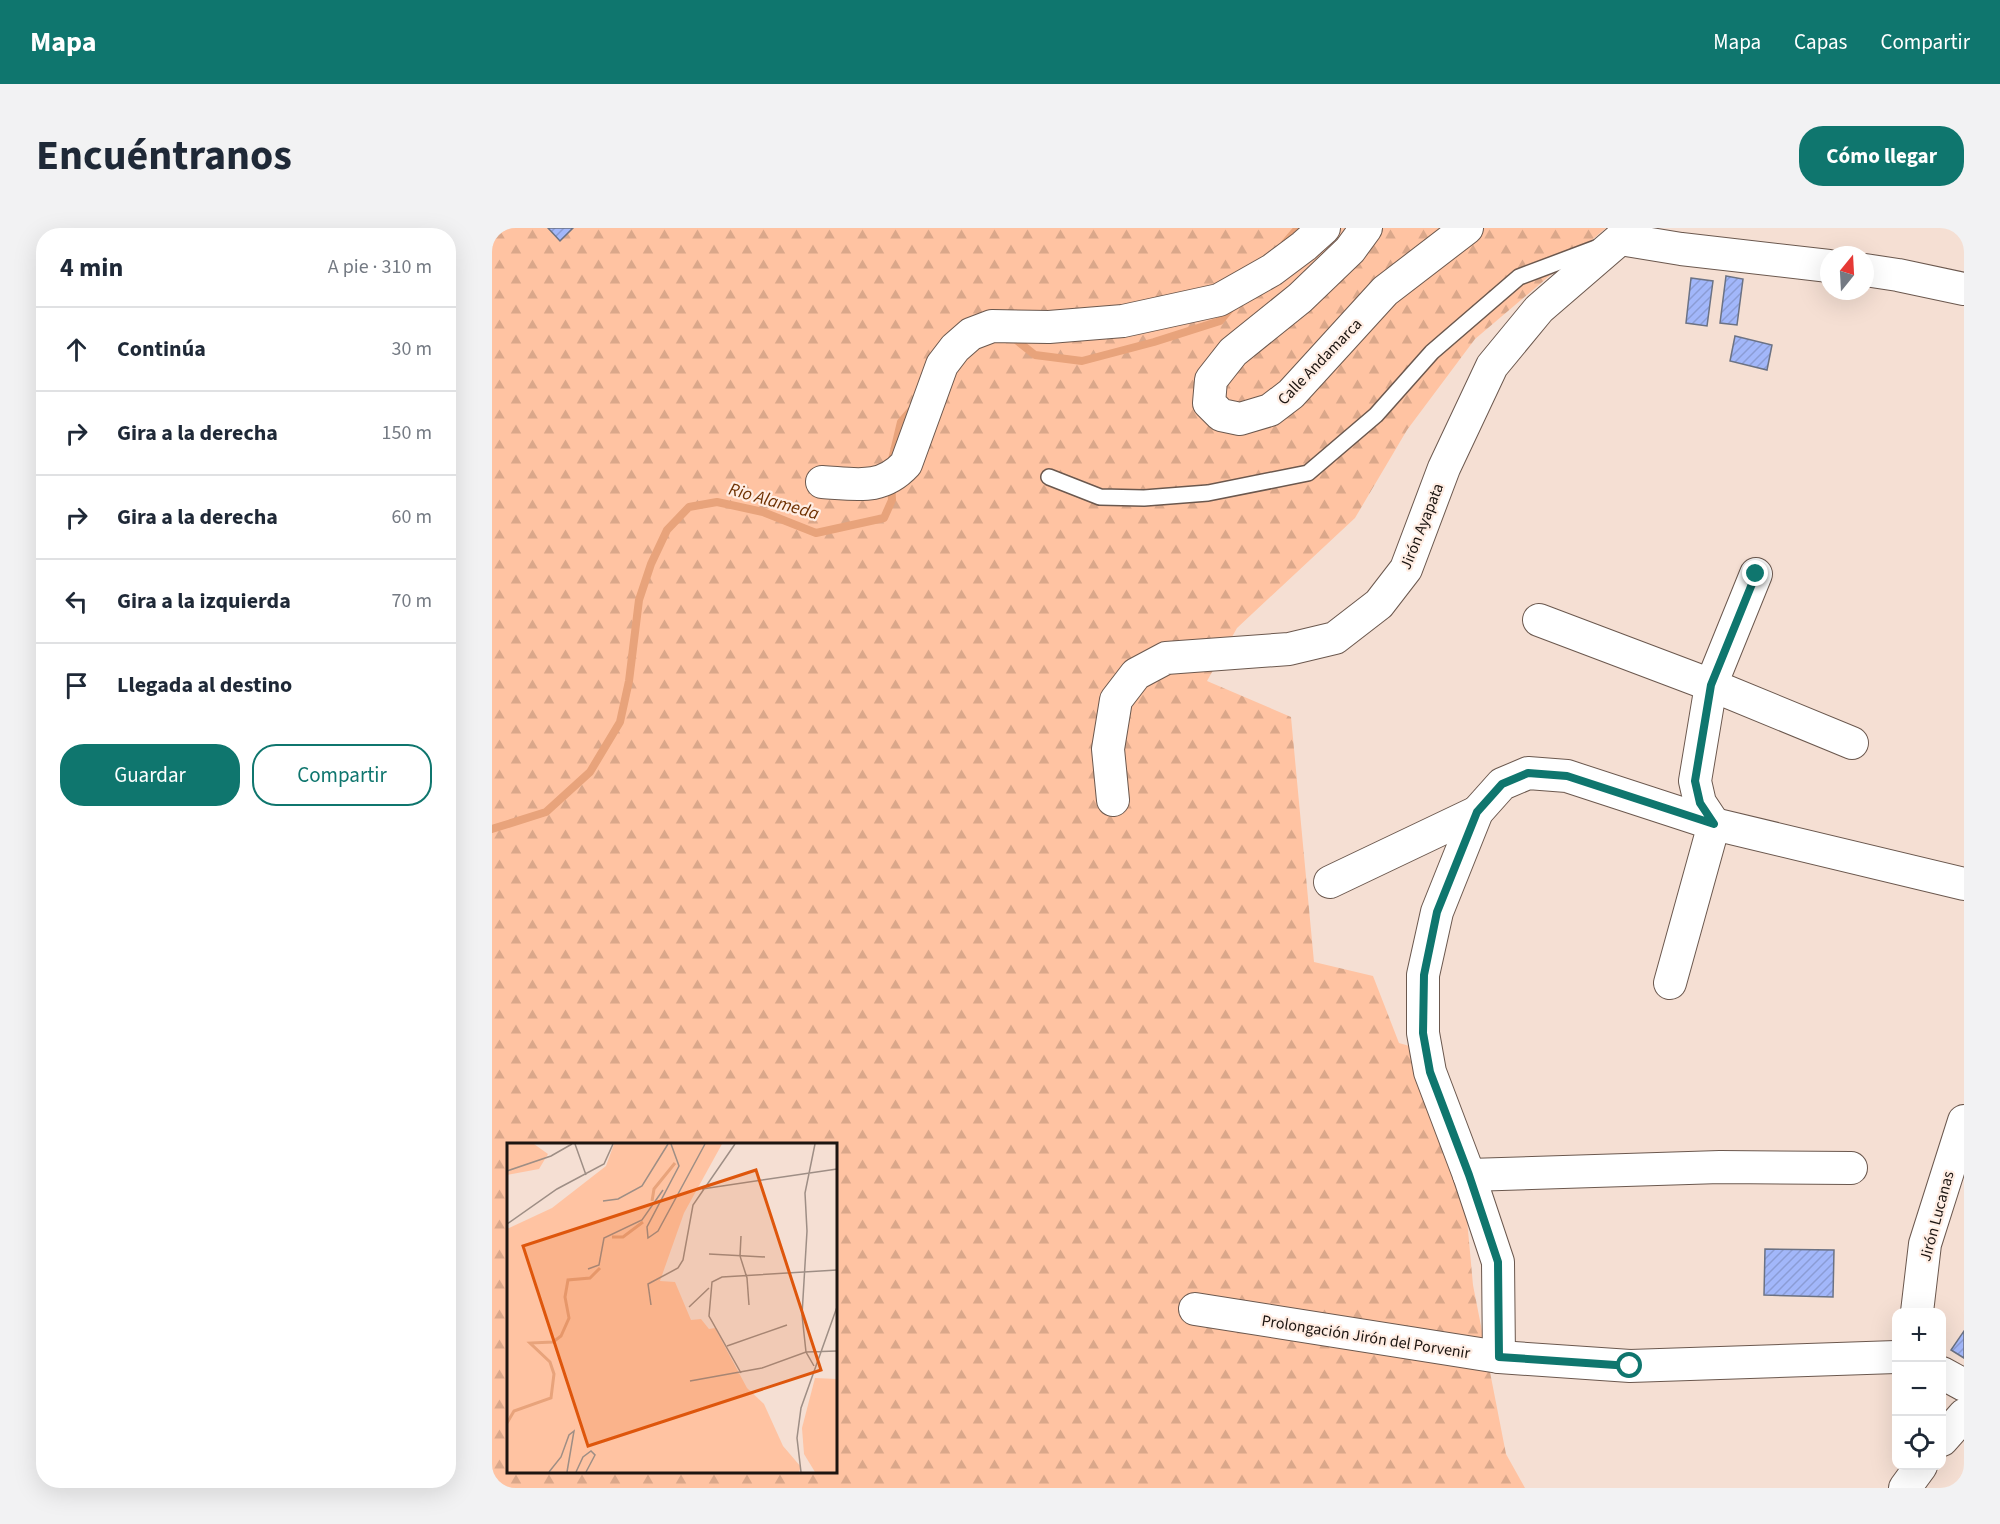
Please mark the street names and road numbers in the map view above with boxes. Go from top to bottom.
street label: Calle Andamarca [1273,313,1367,410]
street label: Jirón Ayapata [1395,480,1449,573]
street label: Jirón Lucanas [1914,1168,1960,1264]
street label: Prolongación Jirón del Porvenir [1260,1310,1472,1364]

